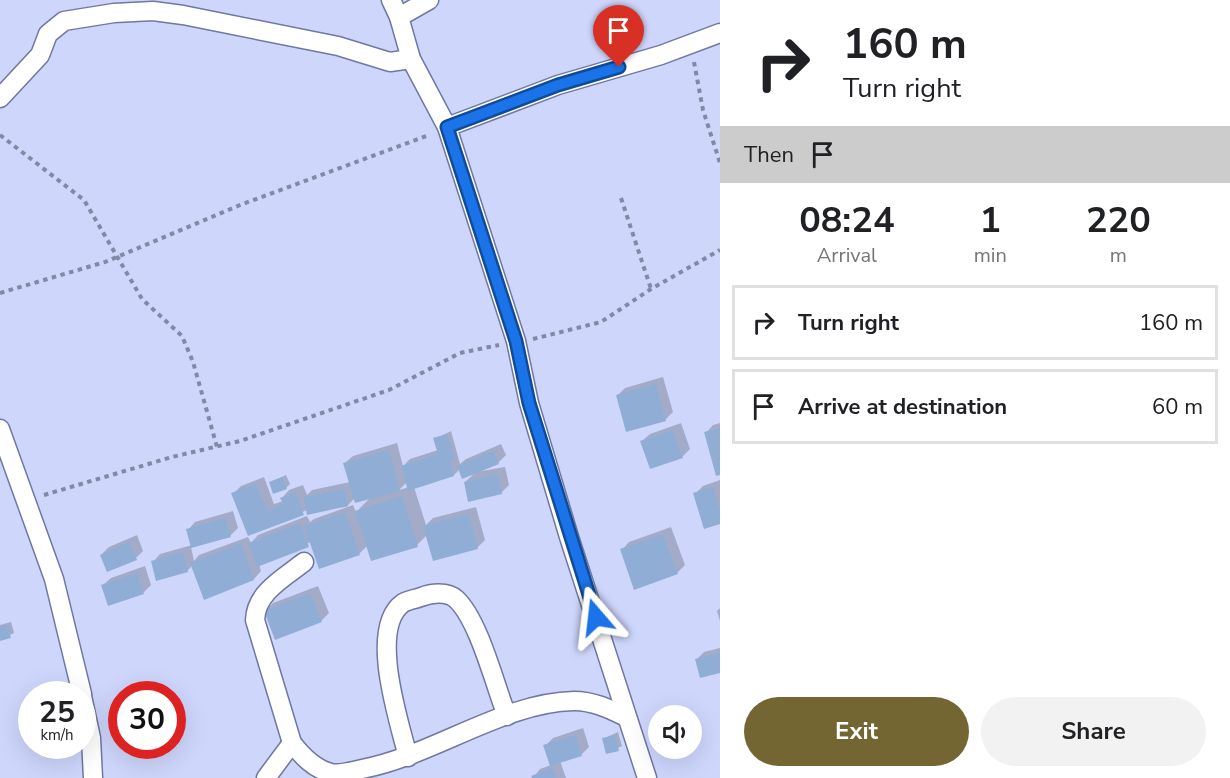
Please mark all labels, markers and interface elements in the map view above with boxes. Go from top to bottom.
pin [593,5,644,67]
icon: arrive [602,14,635,47]
text: 160 m [843,16,967,73]
icon: right [744,24,822,102]
text: Turn right [843,70,961,107]
icon: arrive [806,138,839,171]
text: Then [744,140,794,170]
text: 08:24 [799,196,895,245]
text: 1 [979,196,1001,245]
text: 220 [1086,196,1151,245]
text: Arrival [817,242,877,269]
text: min [974,242,1007,269]
text: m [1110,242,1127,269]
icon: right [747,306,780,339]
text: Turn right [798,308,899,338]
text: 160 m [1139,308,1203,338]
icon: arrive [747,390,780,423]
text: Arrive at destination [798,392,1007,422]
text: 60 m [1152,392,1203,422]
position arrow [564,585,628,649]
speed limit sign: 30 [108,681,186,759]
text: 25 [39,692,75,733]
button: Exit [744,697,969,766]
button: Share [981,697,1206,766]
map controls [648,705,702,759]
button: sound [648,705,702,759]
text: km/h [40,725,74,745]

